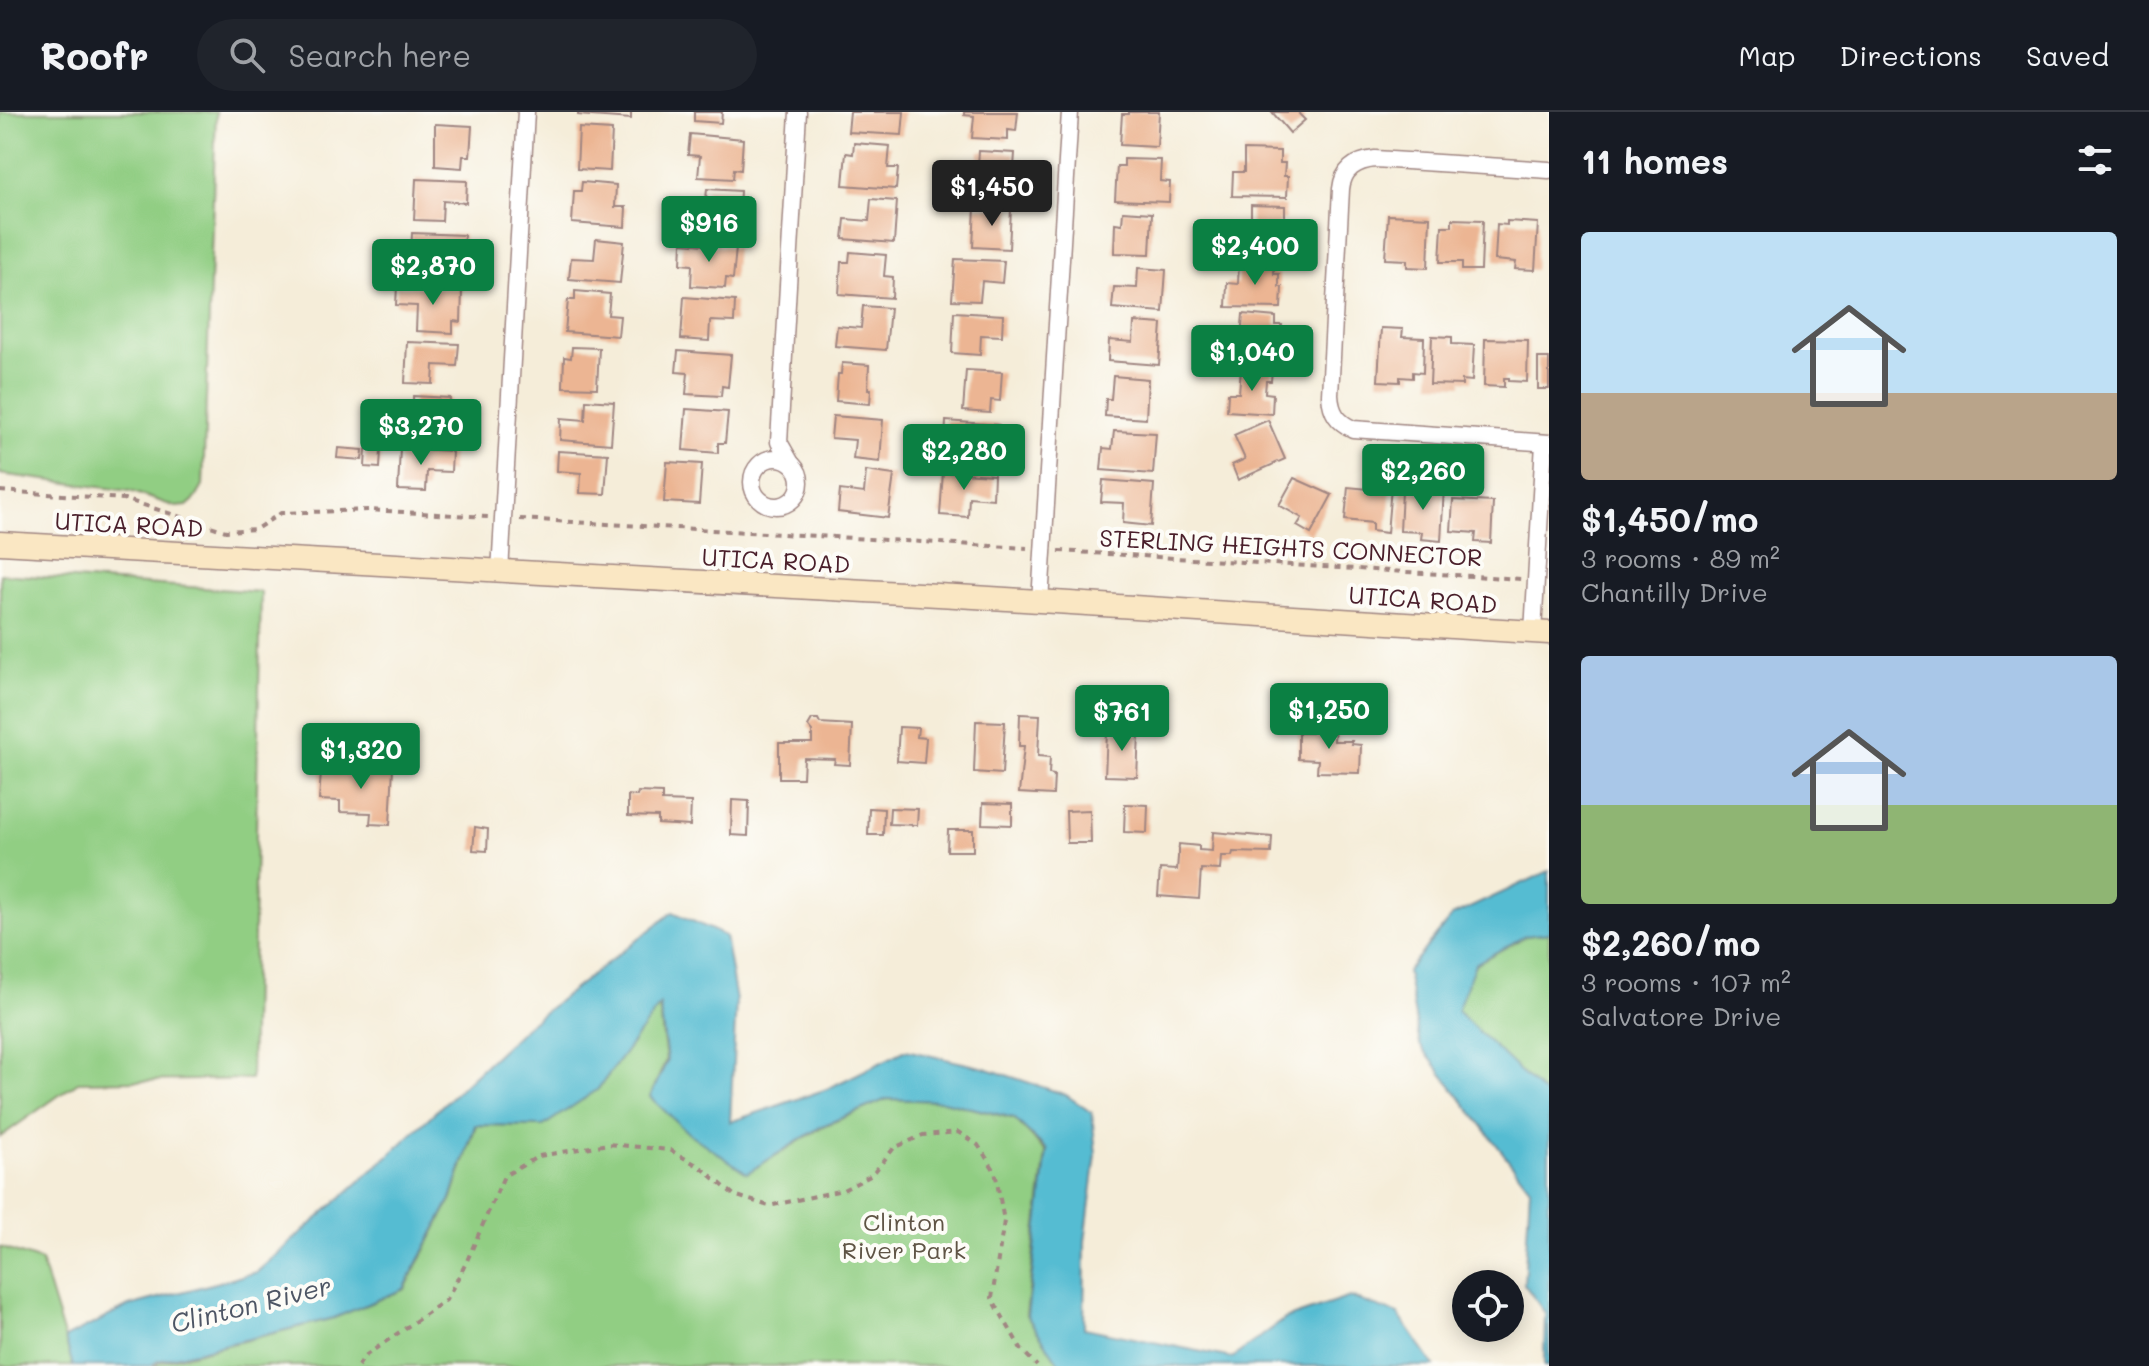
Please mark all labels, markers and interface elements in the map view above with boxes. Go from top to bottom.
search box [197,19,757,91]
text: Roofr [40,30,149,80]
icon: search [225,33,269,77]
text: Search here [289,35,471,75]
text: Map [1739,37,1796,73]
text: Directions [1840,37,1982,73]
text: Saved [2026,37,2109,73]
text: 11 homes [1581,138,1728,183]
icon: filters [2073,138,2117,182]
pin: $1,450 [927,160,1057,228]
text: $1,450 [950,169,1034,203]
pin: $916 [662,196,756,264]
text: $916 [680,205,738,239]
pin: $2,400 [1190,219,1320,287]
text: $2,400 [1211,228,1299,262]
pin: $2,870 [368,239,498,307]
text: $2,870 [390,248,476,282]
icon: home [1777,284,1921,428]
pin: $1,040 [1187,325,1317,393]
text: $1,040 [1209,334,1295,368]
pin: $3,270 [356,399,486,467]
text: $3,270 [378,408,464,442]
pin: $2,280 [899,424,1029,492]
text: $2,280 [921,433,1007,467]
pin: $2,260 [1358,444,1488,512]
text: $2,260 [1380,453,1466,487]
text: $1,450/mo [1581,496,1758,541]
street label: UTICA ROAD [54,505,204,543]
street label: STERLING HEIGHTS CONNECTOR [1099,521,1483,573]
street label: UTICA ROAD [701,541,851,579]
text: 3 rooms · 89 m² [1581,541,1780,575]
text: Chantilly Drive [1581,575,1768,609]
street label: UTICA ROAD [1348,578,1498,620]
pin: $1,250 [1264,683,1394,751]
pin: $761 [1075,685,1169,753]
text: $1,250 [1288,692,1370,726]
text: $761 [1093,694,1151,728]
icon: home [1777,708,1921,852]
pin: $1,320 [296,723,426,791]
text: $1,320 [320,732,402,766]
text: $2,260/mo [1581,920,1760,965]
text: 3 rooms · 107 m² [1581,965,1791,999]
text: Salvatore Drive [1581,999,1781,1033]
park label: Clinton River Park [842,1206,966,1265]
water label: Clinton River [167,1268,335,1340]
map controls [1452,1270,1524,1342]
button: locate [1452,1270,1524,1342]

